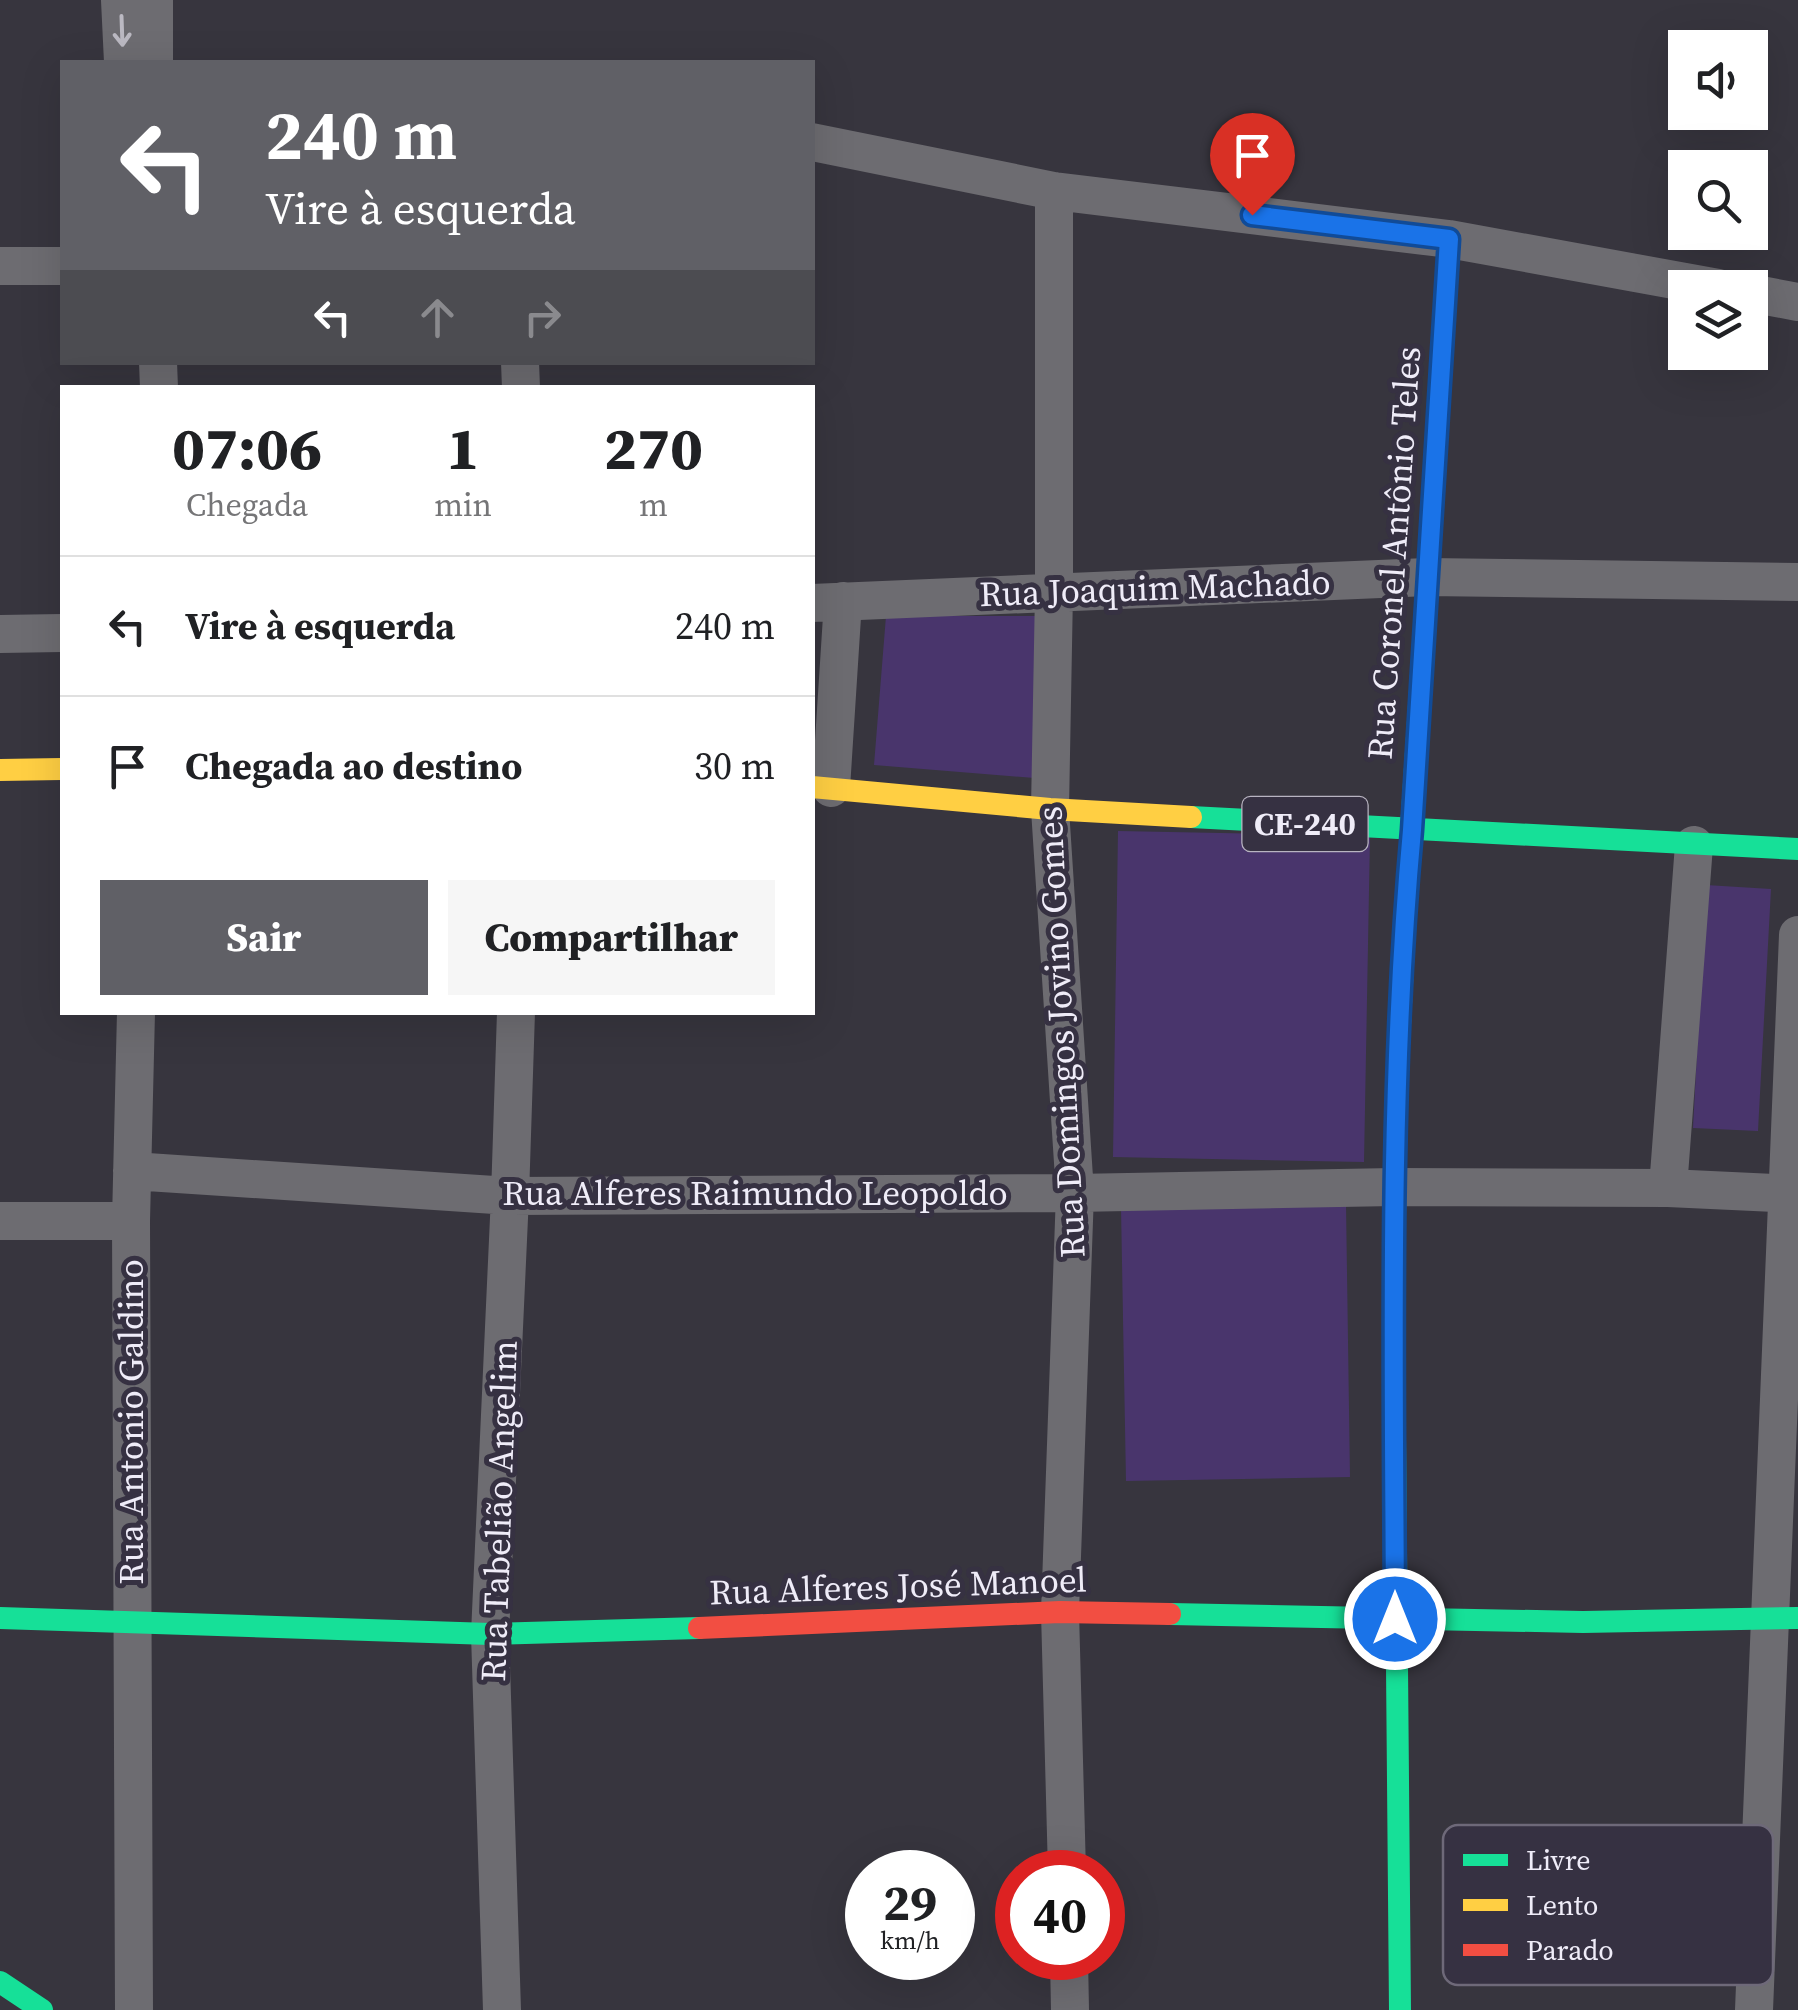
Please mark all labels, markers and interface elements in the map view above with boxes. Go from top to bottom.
one-way arrow [112,15,131,47]
map controls [1668,30,1768,370]
button: sound [1668,30,1768,130]
text: 240 m [265,86,457,182]
icon: left [100,100,230,230]
pin [1210,113,1295,216]
icon: arrive [1225,128,1280,183]
button: search [1668,150,1768,250]
text: Vire à esquerda [265,177,576,239]
button: layers [1668,270,1768,370]
icon: left [305,290,360,345]
icon: ahead [410,290,465,345]
icon: right [515,290,570,345]
street label: Rua Coronel Antônio Teles [1356,345,1432,761]
text: 07:06 [172,407,322,489]
text: 1 [446,407,480,489]
text: 270 [604,407,703,489]
text: Chegada [186,483,308,527]
text: min [434,483,492,527]
text: m [639,483,668,527]
street label: Rua Joaquim Machado [979,558,1331,618]
icon: left [100,599,155,654]
text: Vire à esquerda [185,600,455,652]
text: 240 m [675,600,775,652]
icon: arrive [100,739,155,794]
text: Chegada ao destino [185,740,523,792]
text: 30 m [694,740,775,792]
road number: CE-240 [1242,797,1368,851]
street label: Rua Domingos Jovino Gomes [1025,805,1097,1259]
button: Sair [100,880,428,995]
button: Compartilhar [448,880,775,995]
street label: Rua Alferes Raimundo Leopoldo [502,1169,1008,1217]
street label: Rua Antonio Galdino [107,1259,155,1585]
street label: Rua Tabelião Angelim [469,1340,529,1682]
street label: Rua Alferes José Manoel [709,1555,1087,1617]
position arrow [1343,1567,1447,1671]
legend [1443,1825,1773,1985]
text: Livre [1526,1841,1591,1879]
speed limit sign: 40 [995,1850,1125,1980]
text: 29 [883,1868,937,1937]
text: Lento [1526,1886,1598,1924]
text: km/h [880,1923,940,1957]
text: Parado [1526,1931,1614,1969]

